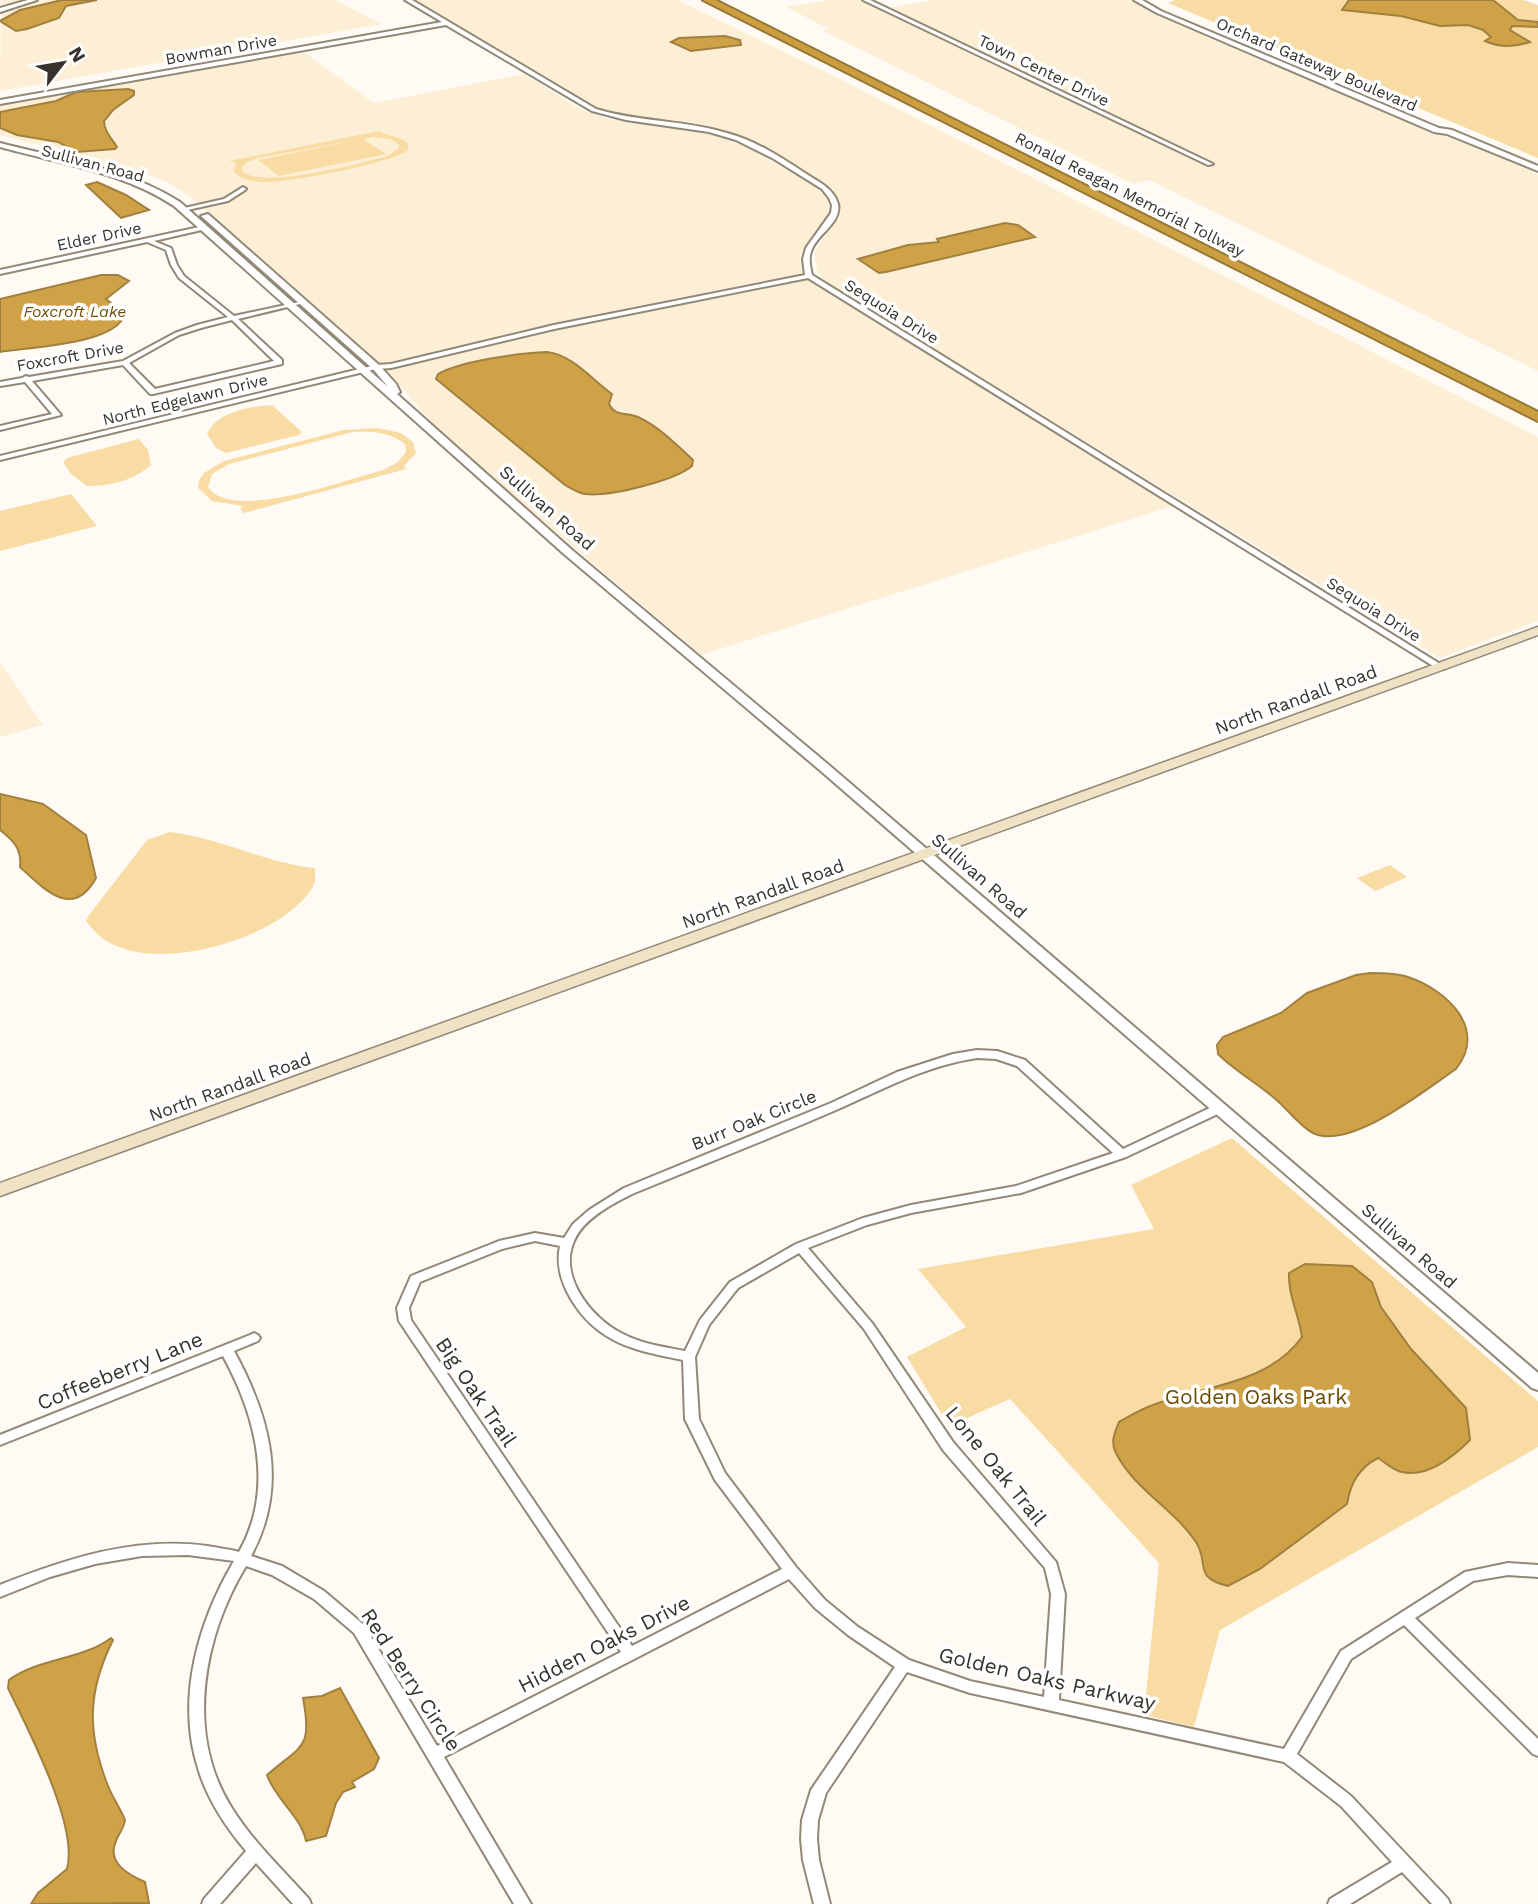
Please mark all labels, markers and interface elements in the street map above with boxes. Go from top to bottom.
street label: Orchard Gateway Boulevard [1214,13,1420,115]
north arrow [28,28,98,98]
street label: Bowman Drive [164,30,278,69]
street label: Town Center Drive [975,30,1112,110]
text: N [64,43,91,66]
street label: Ronald Reagan Memorial Tollway [1012,128,1248,261]
street label: Sullivan Road [39,141,146,186]
street label: Elder Drive [55,218,143,255]
street label: Sequoia Drive [841,275,942,348]
water label: Foxcroft Lake [24,302,126,321]
street label: Foxcroft Drive [15,338,125,375]
street label: North Edgelawn Drive [101,370,270,429]
street label: Sullivan Road [496,461,599,555]
street label: Sequoia Drive [1323,573,1424,646]
street label: North Randall Road [1212,660,1380,739]
street label: Sullivan Road [928,829,1031,923]
street label: North Randall Road [679,854,847,933]
street label: North Randall Road [146,1047,314,1126]
street label: Burr Oak Circle [688,1085,819,1154]
street label: Sullivan Road [1358,1199,1461,1293]
street label: Coffeeberry Lane [33,1326,206,1415]
street label: Big Oak Trail [431,1332,523,1452]
park label: Golden Oaks Park [1165,1384,1347,1409]
street label: Lone Oak Trail [941,1401,1052,1531]
street label: Hidden Oaks Drive [514,1589,694,1698]
street label: Red Berry Circle [356,1604,467,1756]
street label: Golden Oaks Parkway [936,1641,1158,1716]

